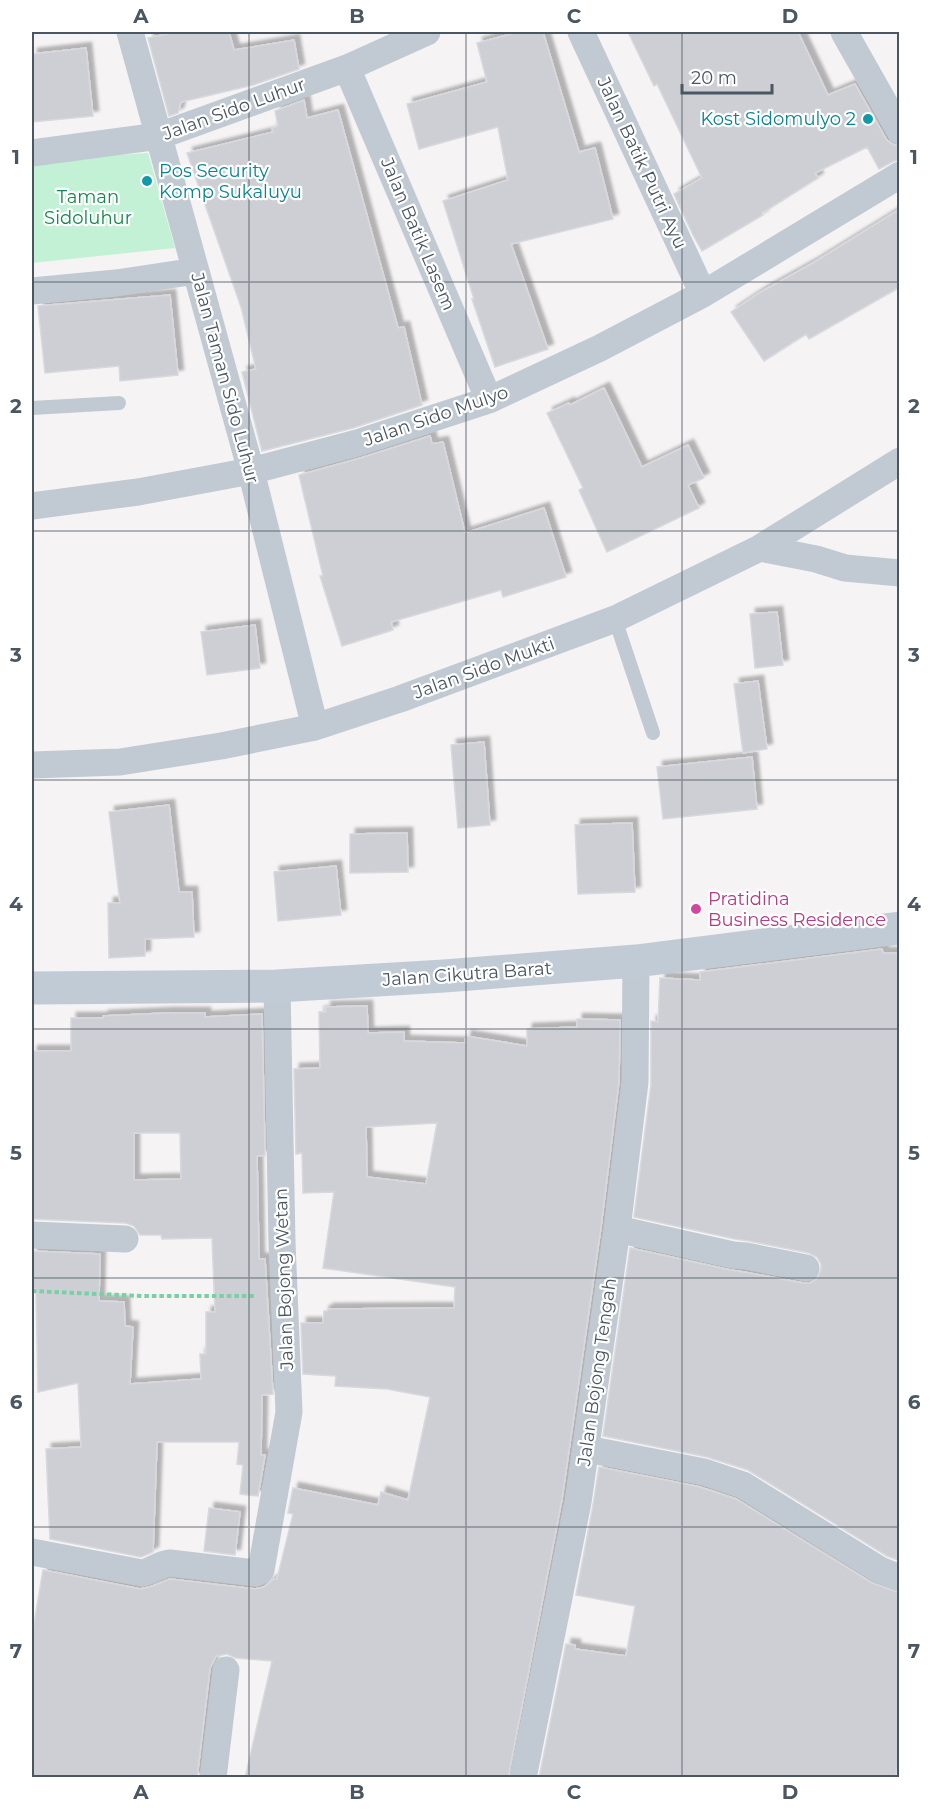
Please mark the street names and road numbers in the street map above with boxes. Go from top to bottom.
street label: Jalan Sido Luhur [159,73,308,145]
street label: Jalan Batik Putri Ayu [592,73,692,252]
street label: Jalan Batik Lasem [375,153,460,314]
street label: Jalan Taman Sido Luhur [186,269,264,486]
street label: Jalan Sido Mulyo [360,381,511,451]
street label: Jalan Sido Mukti [410,632,557,704]
street label: Jalan Cikutra Barat [380,957,553,991]
street label: Jalan Bojong Wetan [270,1188,298,1371]
street label: Jalan Bojong Tengah [573,1277,621,1468]

